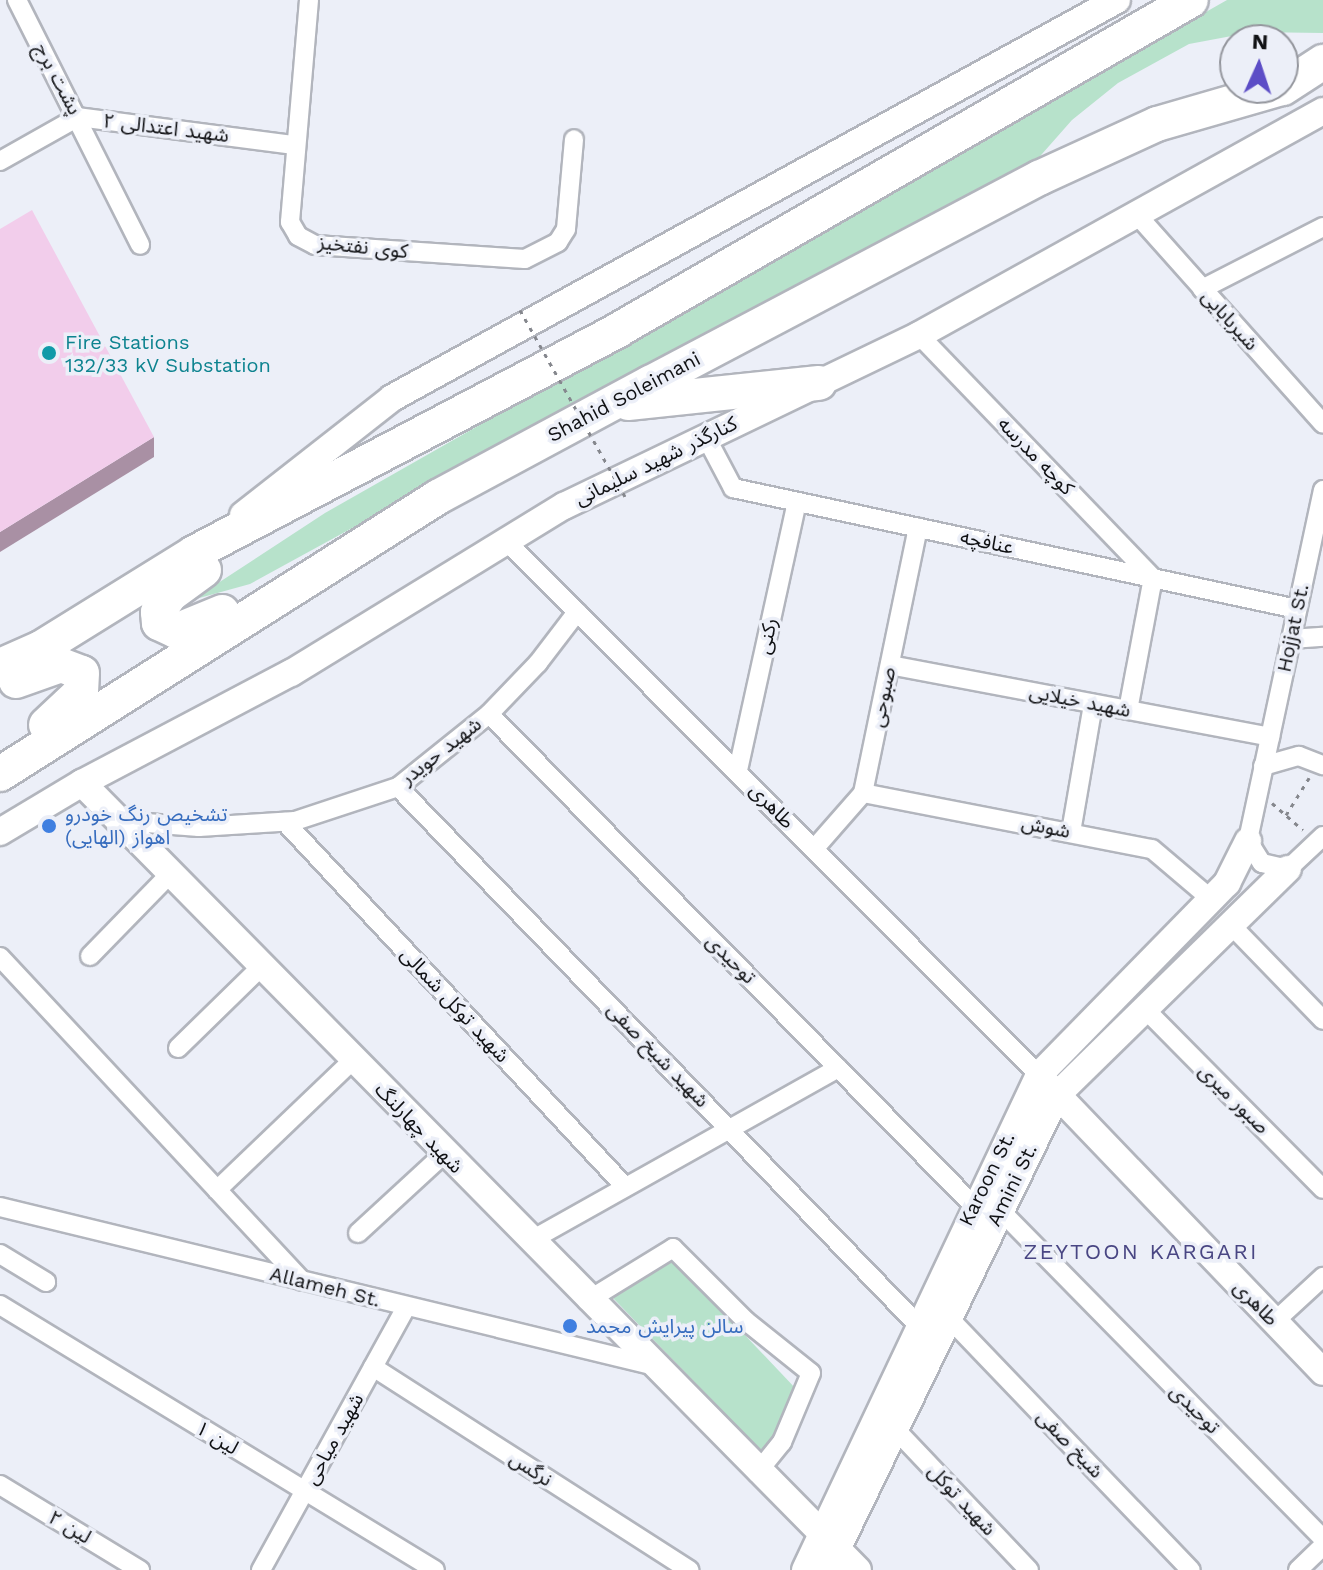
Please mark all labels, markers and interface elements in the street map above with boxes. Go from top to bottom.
north arrow [1219,24,1299,104]
text: N [1251,29,1269,54]
street label: پشت برج [29,39,87,119]
street label: شهید اعتدالی ۲ [102,108,230,148]
street label: کوی نفتخیز [317,230,409,264]
street label: شیربابایی [1196,285,1264,355]
place label: Fire Stations 132/33 kV Substation [65,330,272,377]
marker: Fire Stations 132/33 kV Substation [40,344,58,362]
street label: Shahid Soleimani [544,347,704,447]
street label: کنارگذر شهید سلیمانی [571,411,741,511]
street label: کوچه مدرسه [993,412,1079,500]
street label: عنافچه [958,525,1016,559]
street label: Hojjat St. [1272,582,1314,674]
street label: رکنی [751,616,783,656]
street label: صبوحی [865,665,901,729]
street label: شهید خیلایی [1027,679,1133,723]
street label: شهید حویدر [396,712,486,790]
street label: طاهری [745,778,799,834]
place label: تشخیص رنگ خودرو اهواز (الهایی) [65,802,228,849]
street label: شوش [1020,811,1072,843]
marker: تشخیص رنگ خودرو اهواز (الهایی) [40,817,58,835]
street label: توحیدی [701,929,761,989]
street label: شهید توکل شمالی [395,942,515,1068]
street label: شهید شیخ صفی [602,998,714,1112]
street label: صبور میری [1194,1059,1274,1139]
street label: شهید چهارلنگ [370,1078,468,1178]
street label: Karoon St. [954,1128,1020,1230]
street label: Amini St. [982,1140,1042,1230]
district label: ZEYTOON KARGARI [1024,1239,1258,1265]
street label: Allameh St. [267,1262,383,1312]
street label: طاهری [1229,1275,1283,1331]
place label: سالن پیرایش محمد [586,1314,743,1338]
marker: سالن پیرایش محمد [561,1317,579,1335]
street label: توحیدی [1165,1379,1225,1439]
street label: شهید میاحی [299,1389,369,1489]
street label: شیخ صفی [1032,1405,1108,1483]
street label: لین ۱ [191,1416,243,1460]
street label: نرگس [505,1446,557,1492]
street label: شهید توکل [923,1459,1001,1541]
street label: لین ۲ [44,1505,96,1549]

